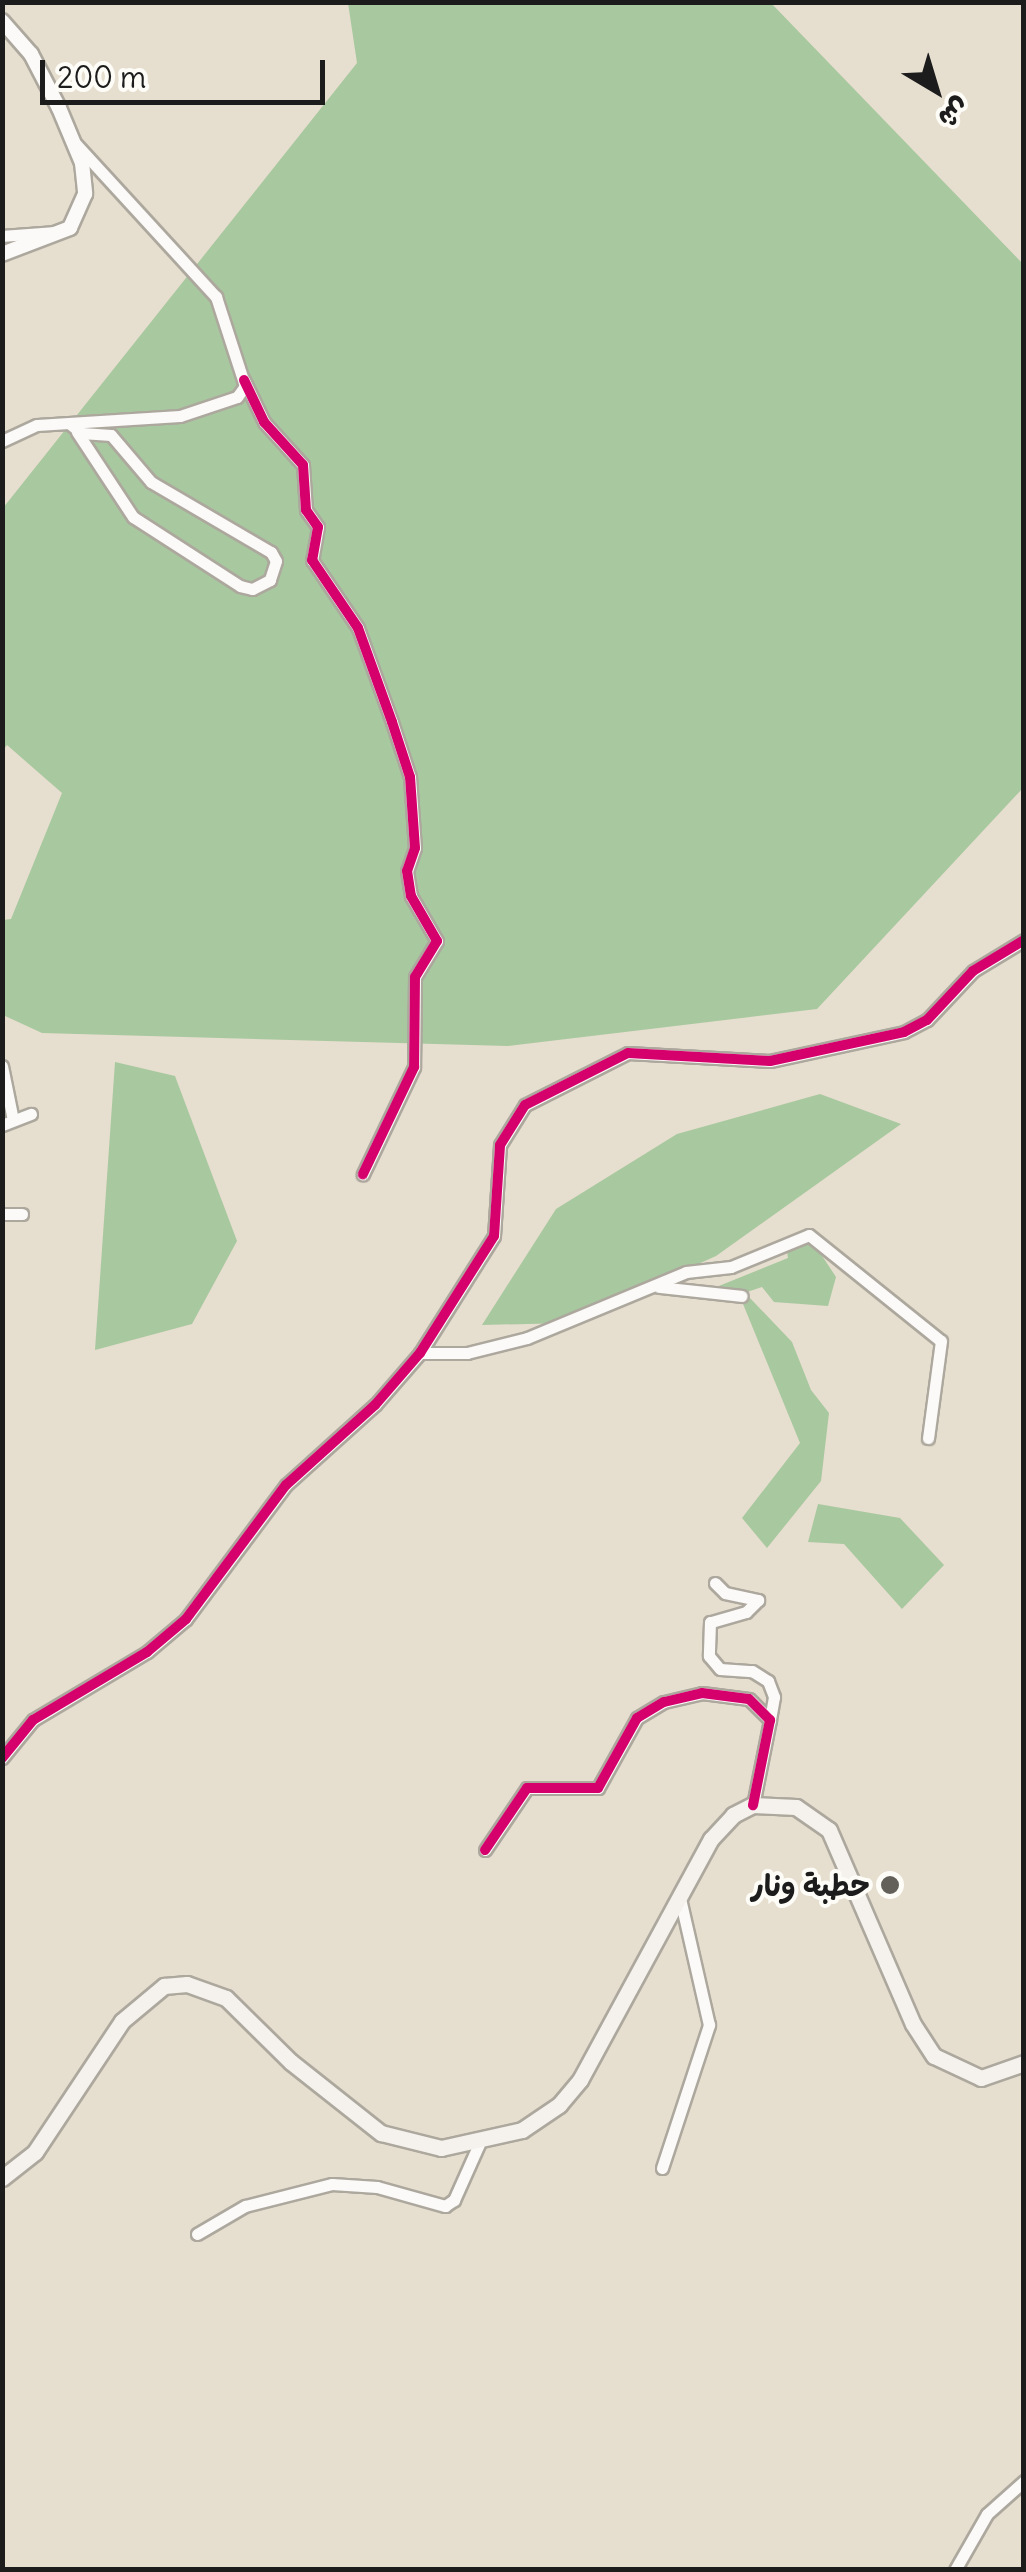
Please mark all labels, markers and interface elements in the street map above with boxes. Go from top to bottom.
scale bar [45,40,330,102]
north arrow [886,40,986,140]
text: 200 m [57,58,146,96]
text: ش [931,90,978,137]
place label: حطبة ونار [751,1867,870,1903]
marker: حطبة ونار [879,1874,901,1896]

